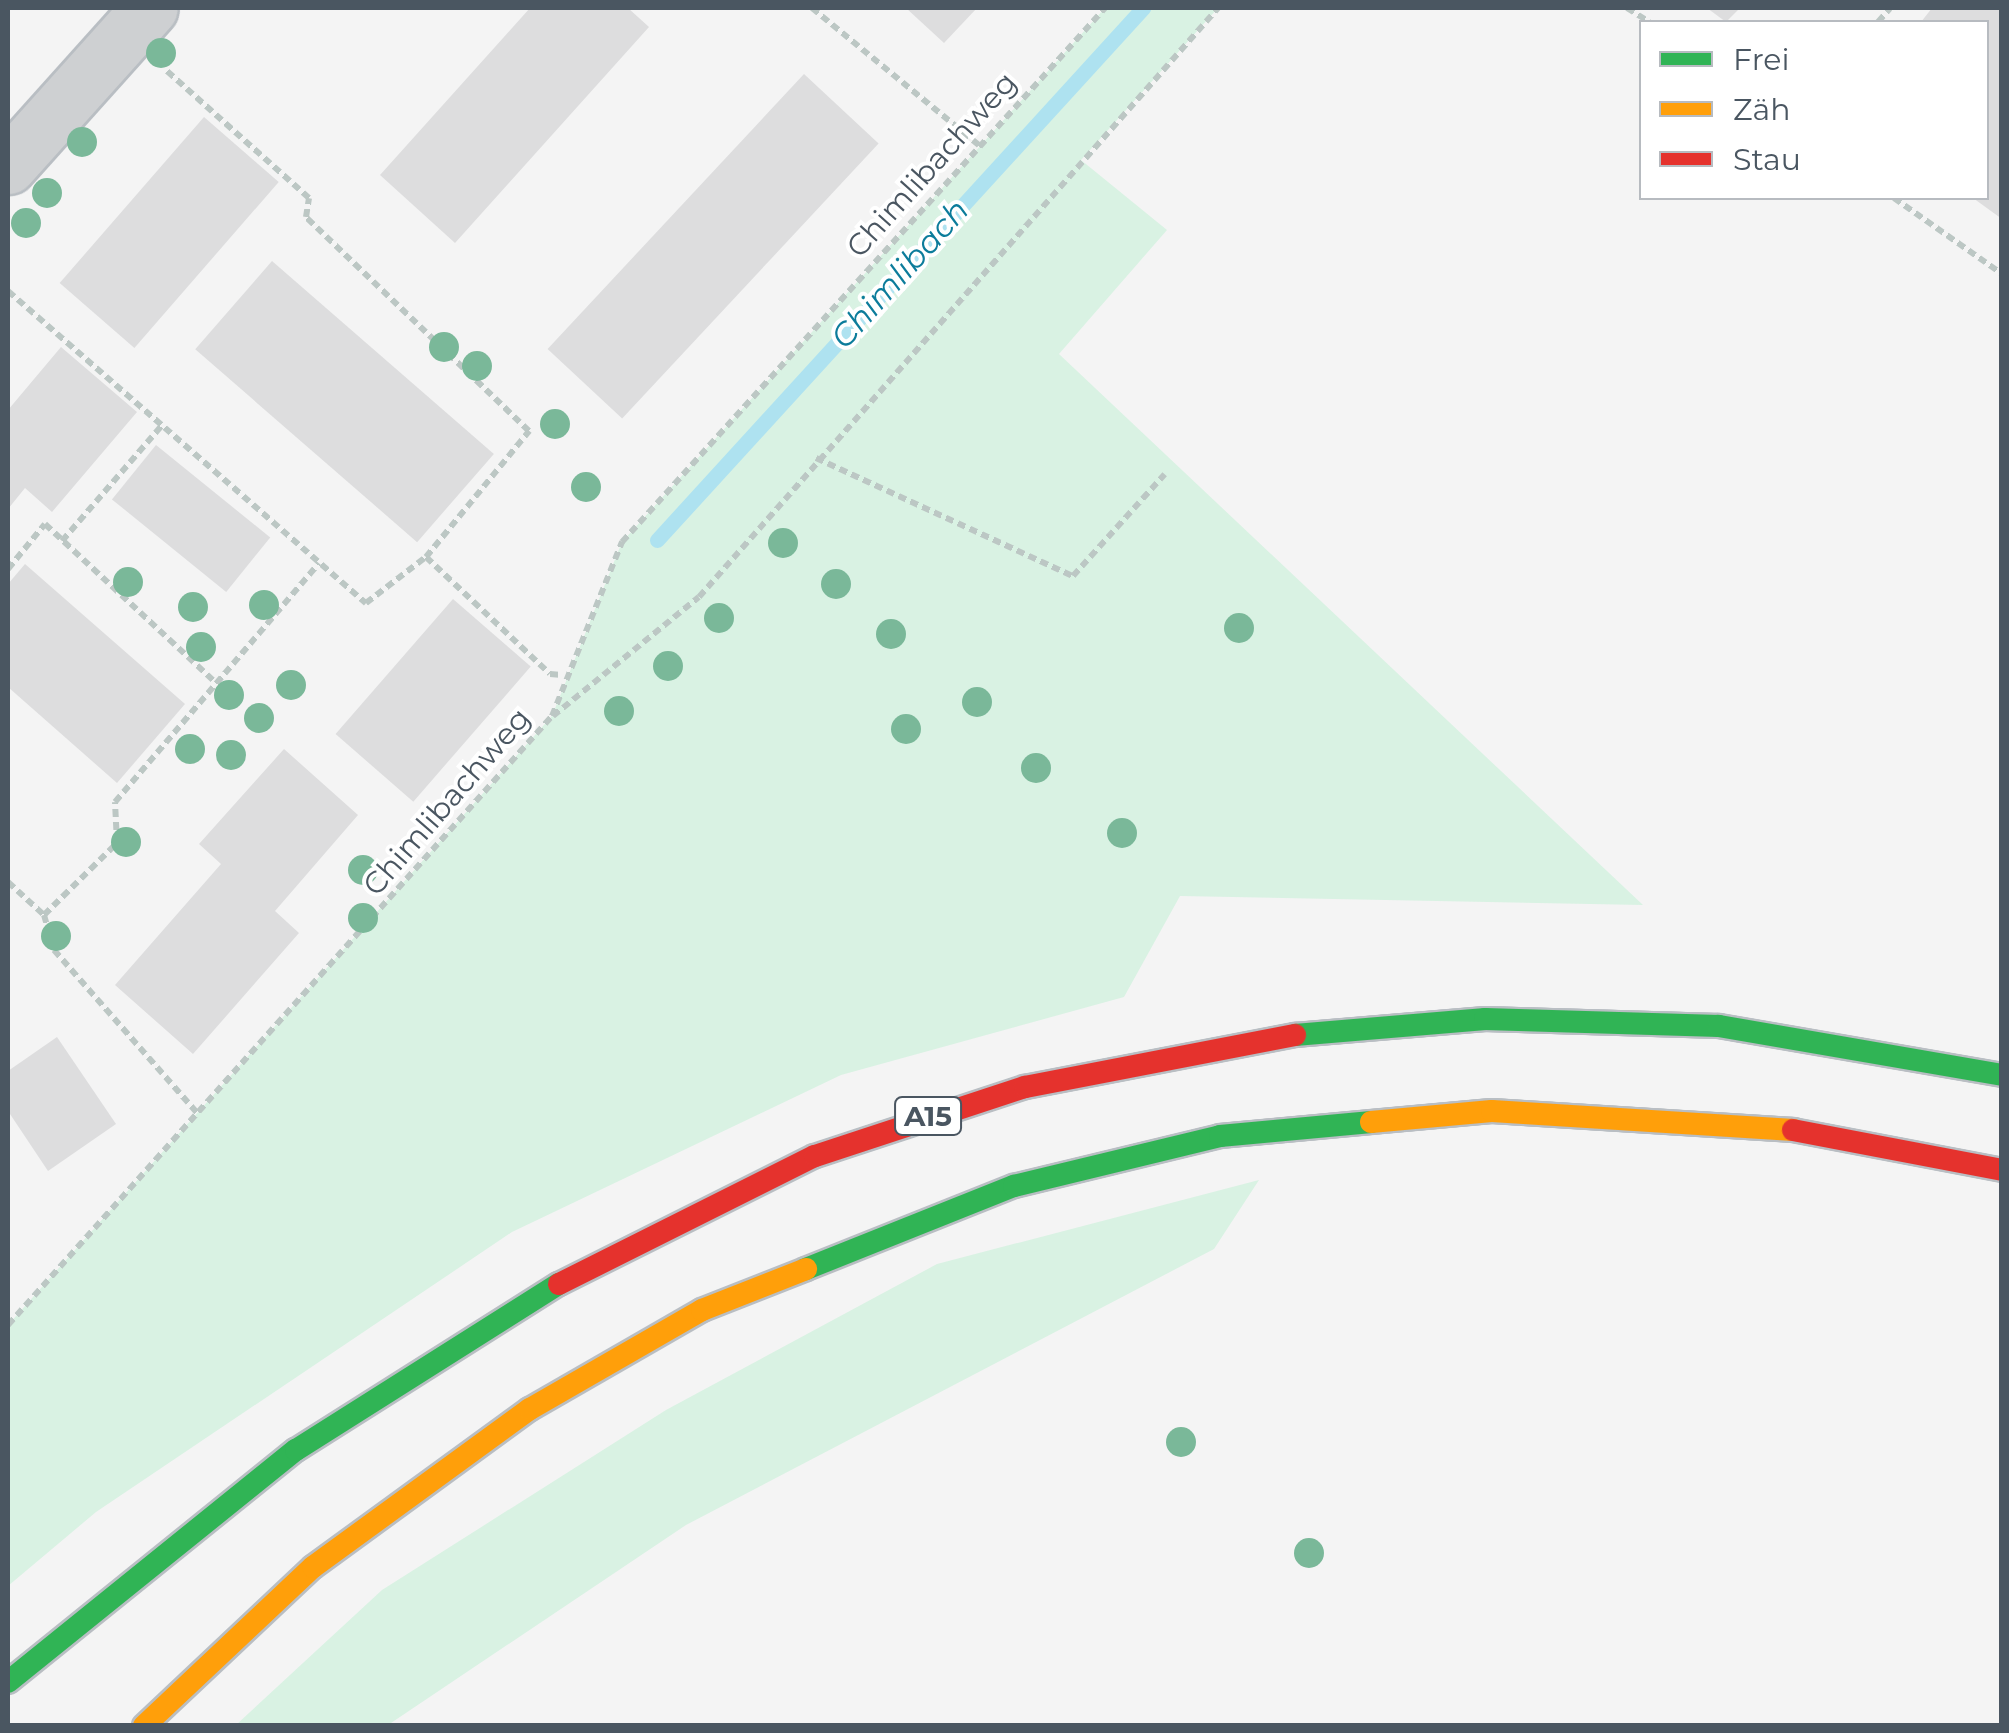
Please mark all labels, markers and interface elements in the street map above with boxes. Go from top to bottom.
legend [1639,20,1989,200]
text: Frei [1733,41,1790,78]
street label: Chimlibachweg [839,65,1025,265]
text: Zäh [1733,91,1791,128]
text: Stau [1733,141,1801,178]
water label: Chimlibach [823,192,977,356]
street label: Chimlibachweg [356,701,538,903]
road number: A15 [893,1093,963,1139]

